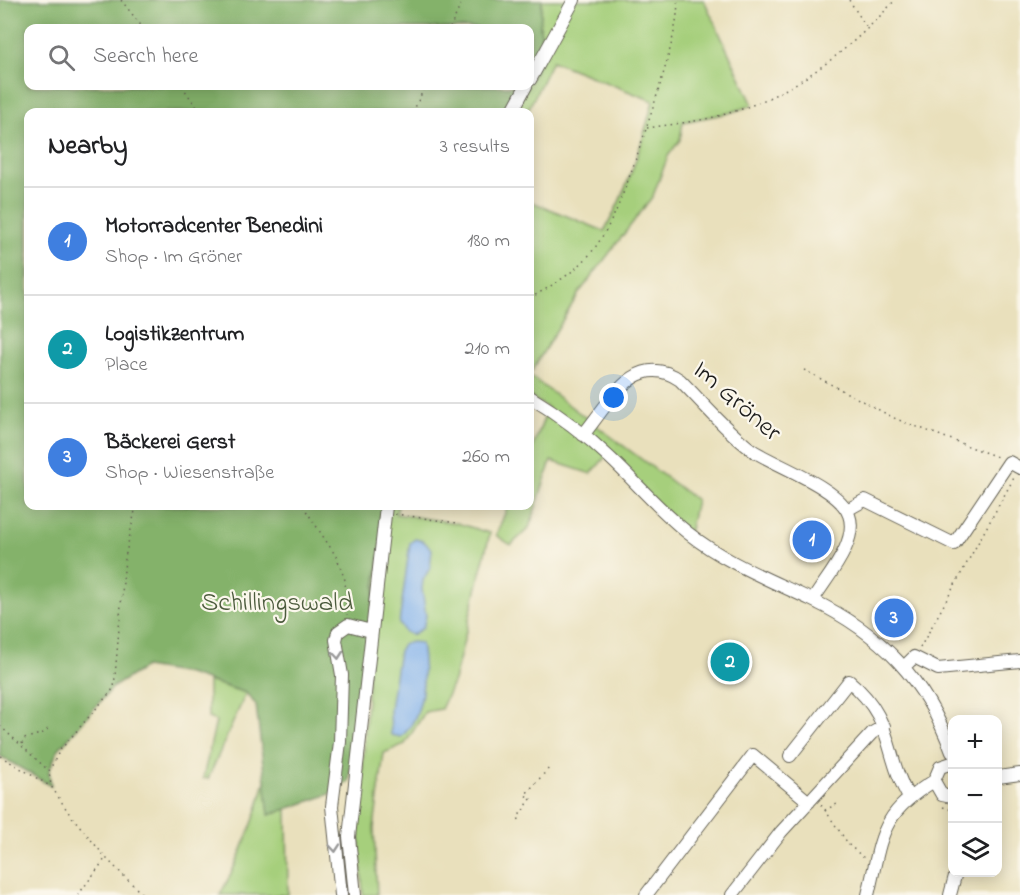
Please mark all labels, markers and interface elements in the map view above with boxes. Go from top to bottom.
search box [24,24,534,90]
icon: search [45,41,78,74]
text: Search here [93,41,198,73]
text: Nearby [48,128,127,166]
text: 3 results [440,133,510,162]
text: Motorradcenter Benedini [105,211,323,243]
text: 1 [64,227,71,256]
text: 180 m [467,227,510,256]
text: Shop · Im Gröner [105,243,242,272]
text: Logistikzentrum [105,319,244,351]
text: 2 [63,335,72,364]
text: 210 m [465,335,510,364]
text: Place [105,351,147,380]
street label: Im Gröner [683,352,790,452]
your location [599,383,628,412]
text: Bäckerei Gerst [105,427,235,459]
text: 3 [63,443,72,472]
text: 260 m [462,443,510,472]
text: Shop · Wiesenstraße [105,459,274,488]
pin: 1 [792,518,832,562]
park label: Schillingswald [201,584,353,623]
pin: 3 [874,596,914,640]
pin: 2 [710,640,750,684]
one-way arrow [331,650,344,659]
map controls [948,715,1002,877]
button: + [948,715,1002,769]
button: − [948,769,1002,823]
button: layers [948,823,1002,877]
one-way arrow [328,844,341,853]

